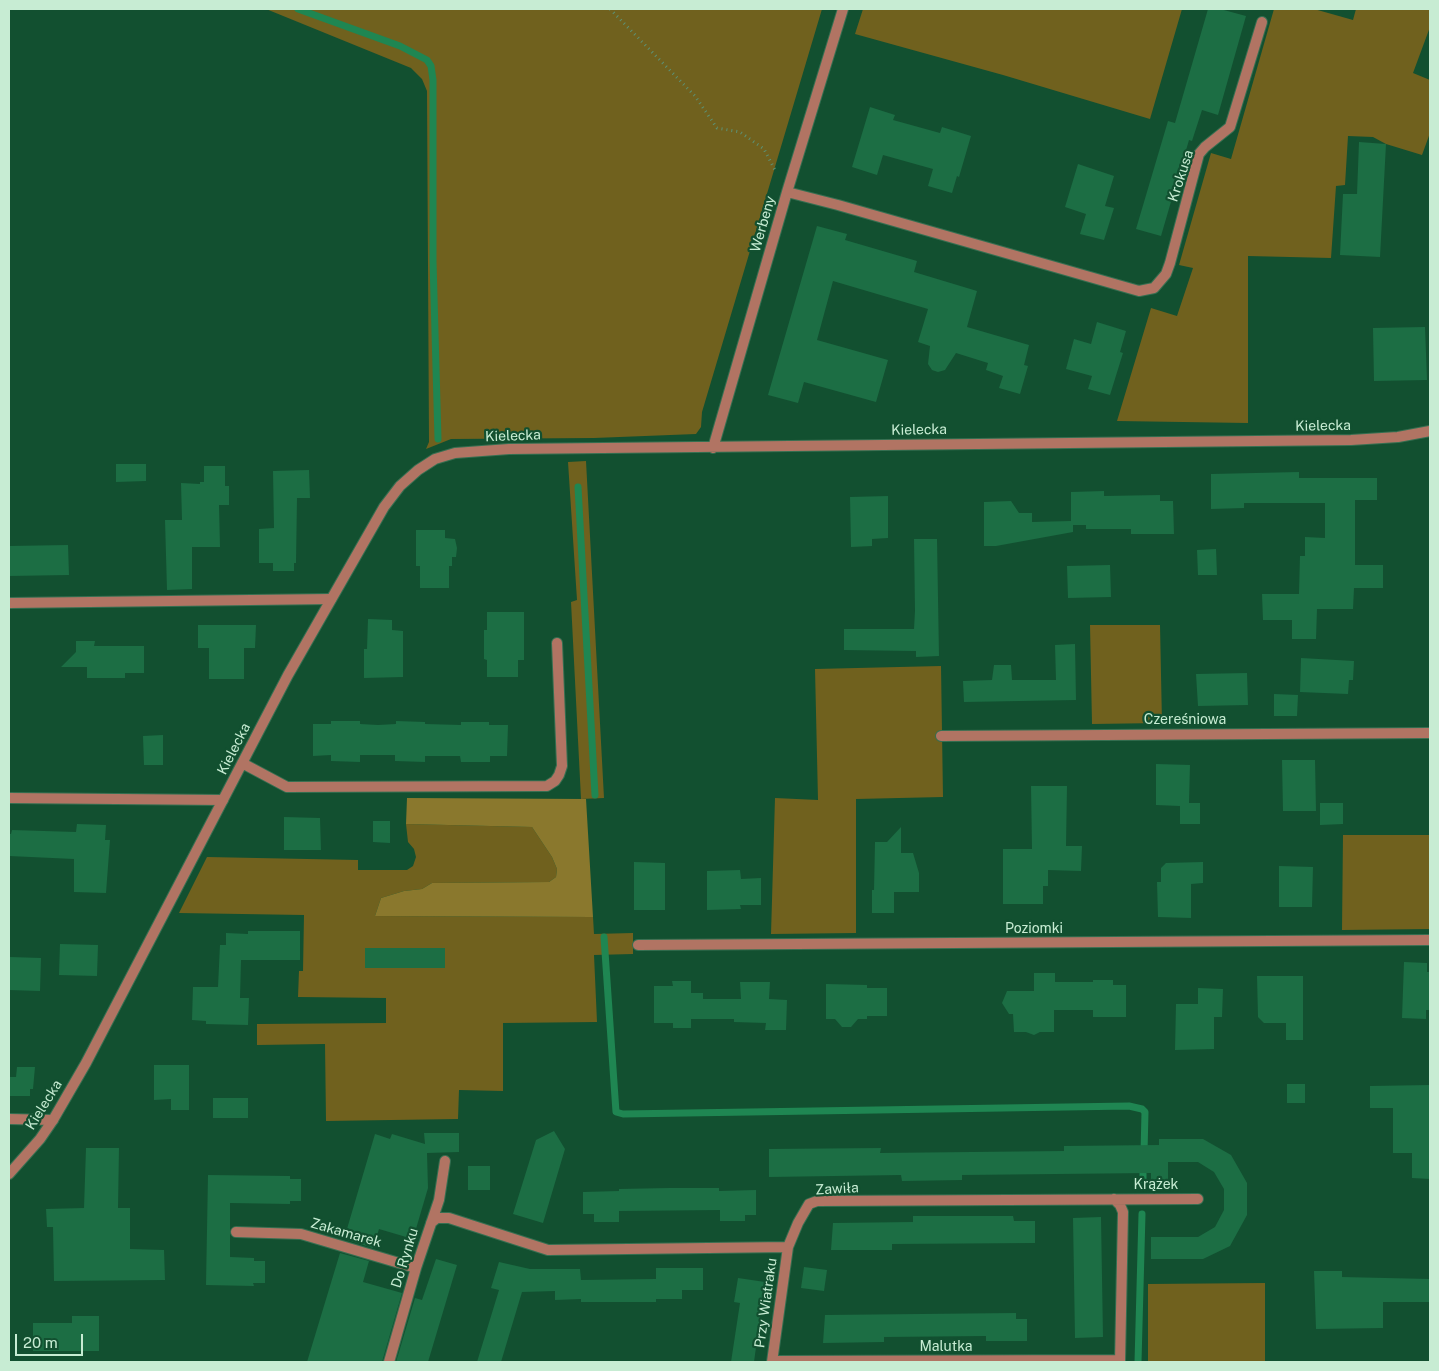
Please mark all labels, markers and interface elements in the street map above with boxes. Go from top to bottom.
street label: Krokusa [1165,148,1197,204]
street label: Werbeny [747,194,779,254]
street label: Kielecka [1295,417,1351,435]
street label: Kielecka [891,421,947,439]
street label: Kielecka [485,427,541,445]
street label: Czereśniowa [1144,712,1226,728]
street label: Kielecka [214,720,254,778]
street label: Poziomki [1005,921,1063,937]
street label: Kielecka [22,1077,66,1133]
street label: Krążek [1134,1177,1178,1193]
street label: Zawiła [815,1179,859,1199]
street label: Zakamarek [309,1215,383,1251]
street label: Do Rynku [388,1226,422,1290]
street label: Przy Wiatraku [751,1257,781,1349]
scale bar [18,1324,85,1356]
text: 20 m [23,1334,58,1351]
street label: Malutka [919,1339,973,1355]

